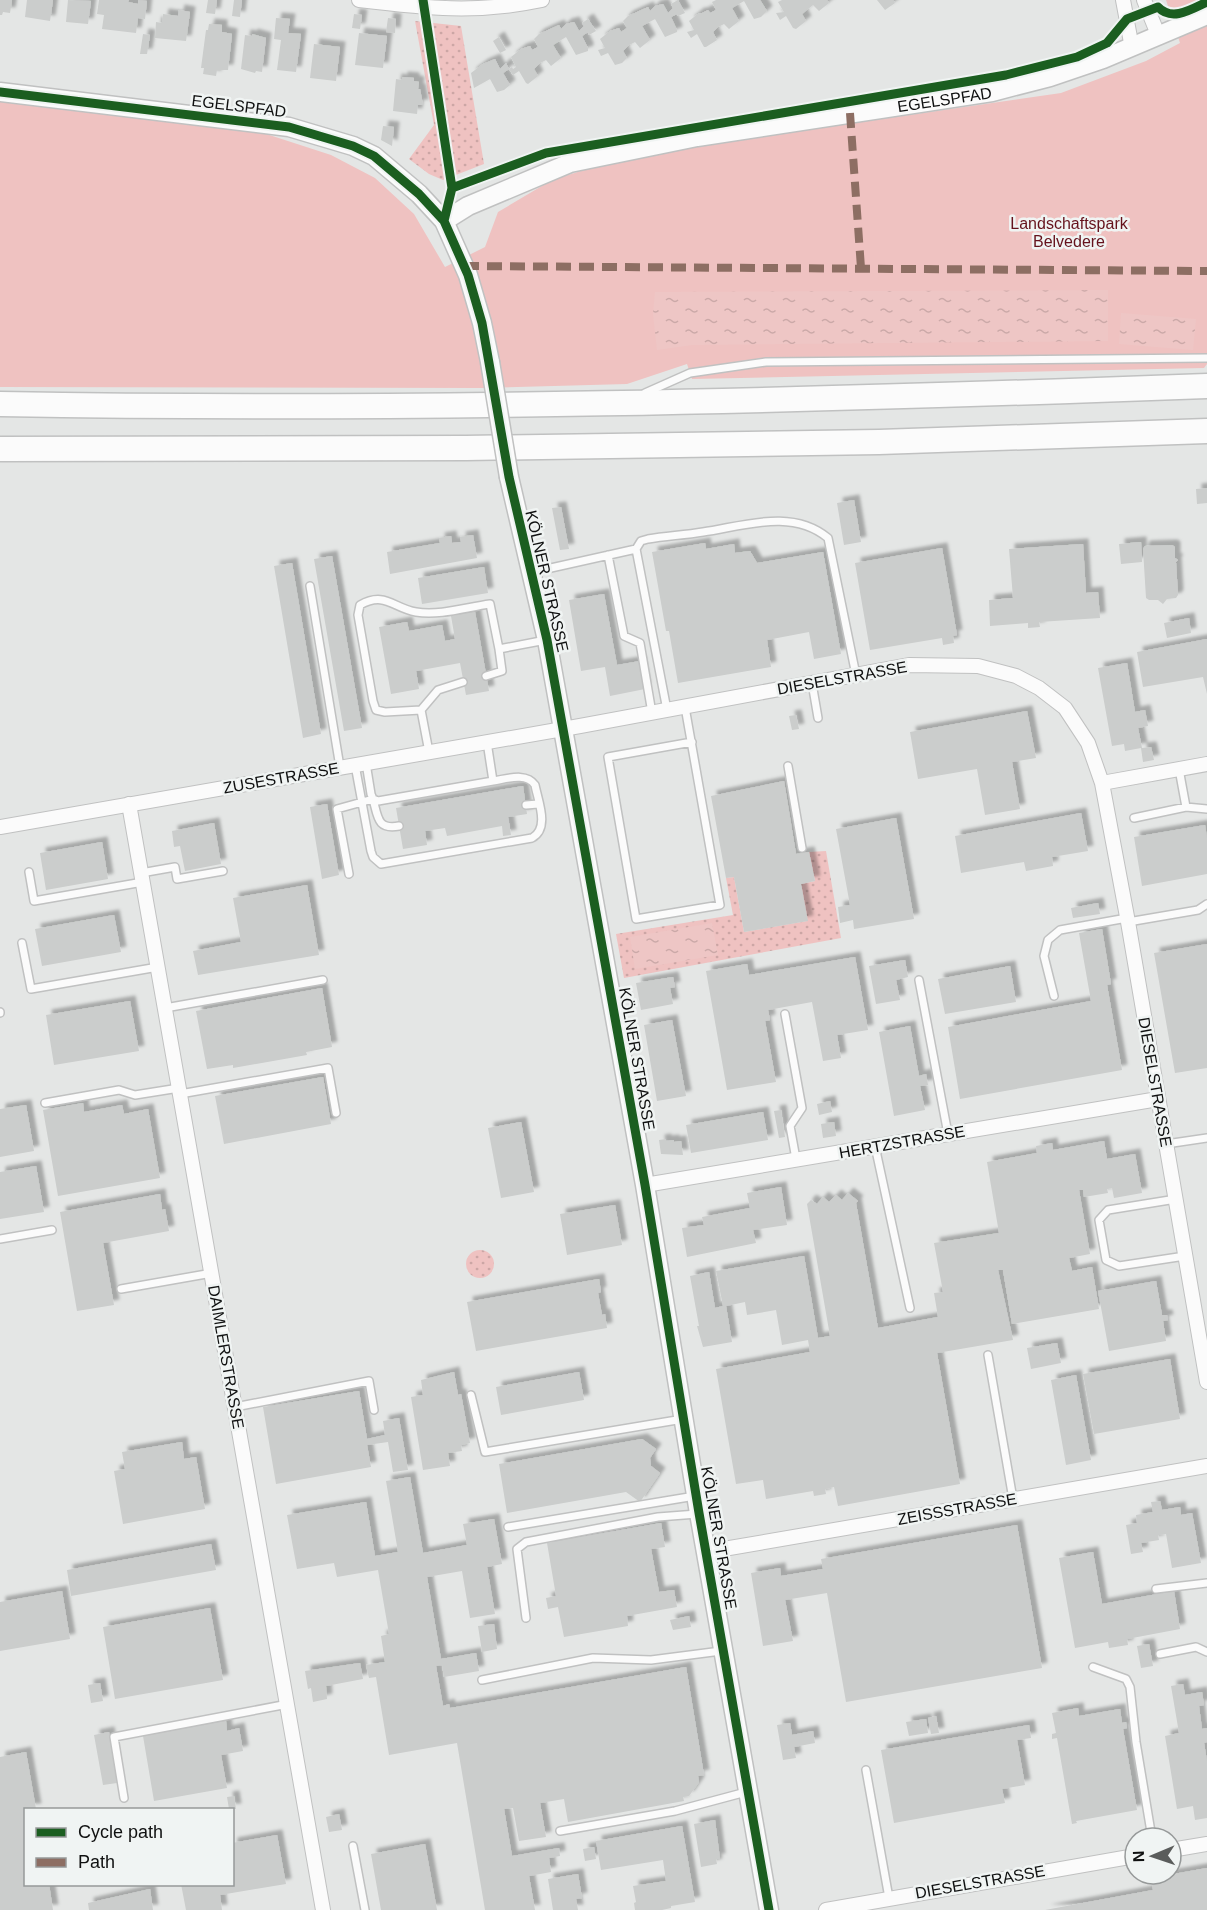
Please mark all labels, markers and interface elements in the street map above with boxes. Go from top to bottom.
street label: EGELSPFAD [896,84,993,115]
street label: EGELSPFAD [191,92,287,120]
park label: Landschaftspark Belvedere [1010,215,1129,250]
street label: KÖLNER STRASSE [522,508,572,654]
street label: DIESELSTRASSE [776,658,908,698]
street label: ZUSESTRASSE [222,759,340,797]
street label: KÖLNER STRASSE [616,986,658,1132]
street label: DIESELSTRASSE [1135,1016,1175,1148]
street label: HERTZSTRASSE [838,1123,966,1161]
street label: DAIMLERSTRASSE [205,1284,247,1430]
street label: KÖLNER STRASSE [698,1465,740,1611]
street label: ZEISSSTRASSE [896,1490,1018,1528]
legend [24,1808,234,1886]
text: Cycle path [78,1822,163,1842]
north arrow [1123,1826,1183,1886]
text: N [1130,1850,1147,1863]
text: Path [78,1852,115,1872]
street label: DIESELSTRASSE [914,1862,1046,1902]

